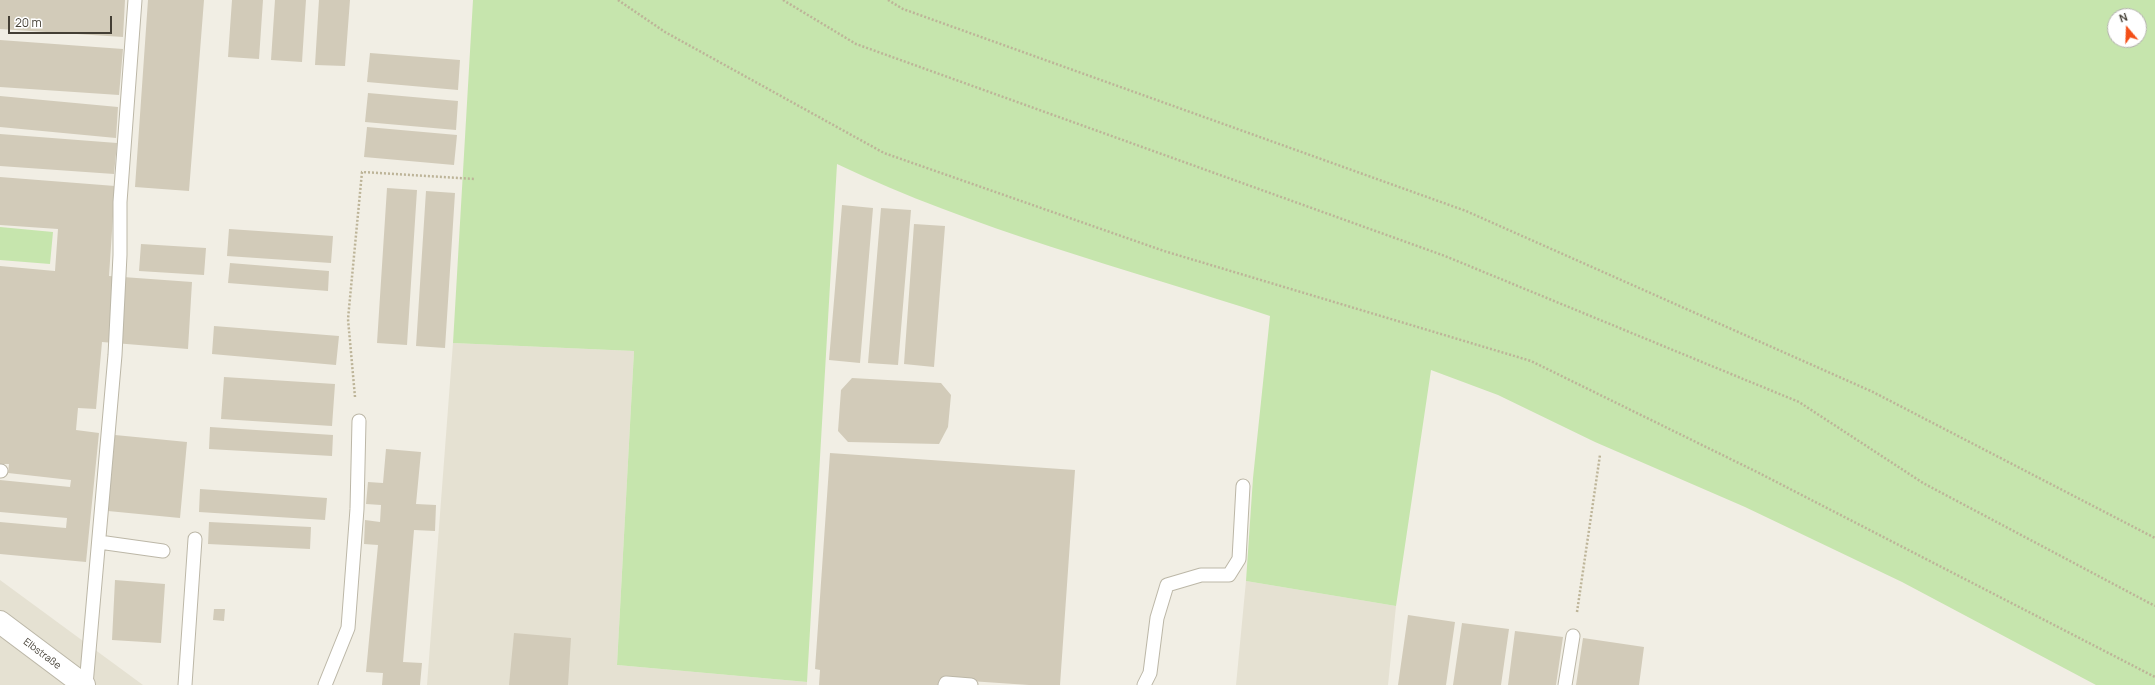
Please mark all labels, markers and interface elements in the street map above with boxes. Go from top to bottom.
scale bar [10,8,114,34]
north arrow [2107,8,2147,48]
text: N [2117,9,2129,26]
text: 20 m [15,14,42,31]
street label: Elbstraße [21,636,63,672]

